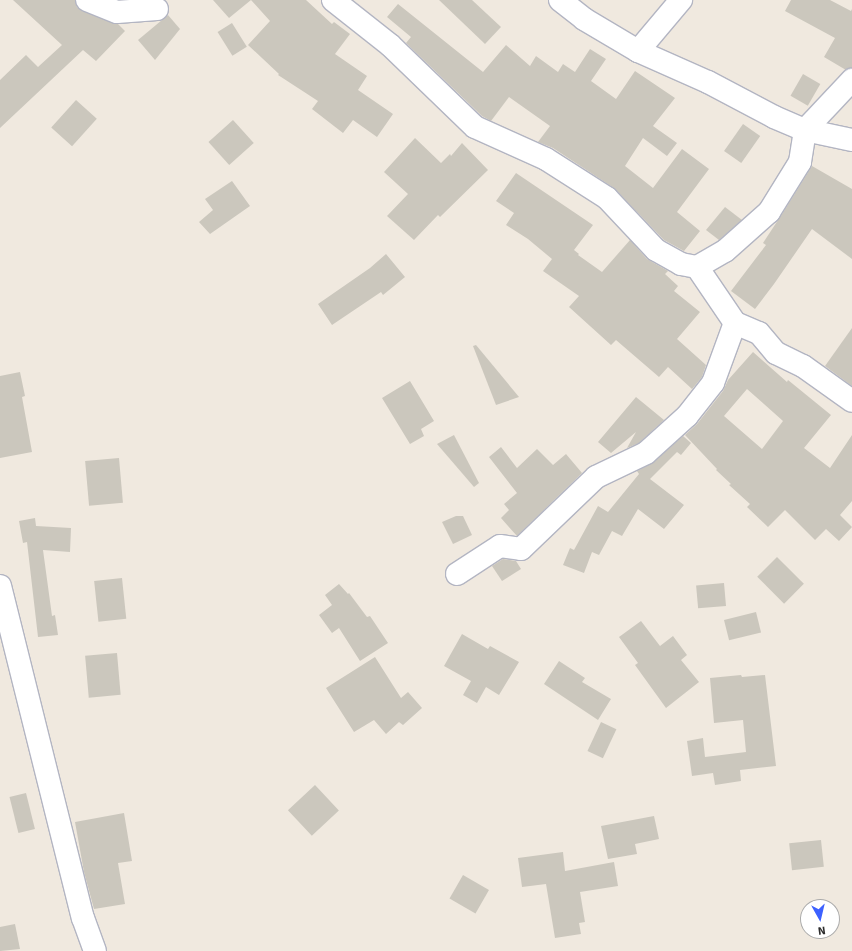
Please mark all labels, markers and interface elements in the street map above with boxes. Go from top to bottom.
north arrow [800,899,840,939]
text: N [817,923,826,937]

